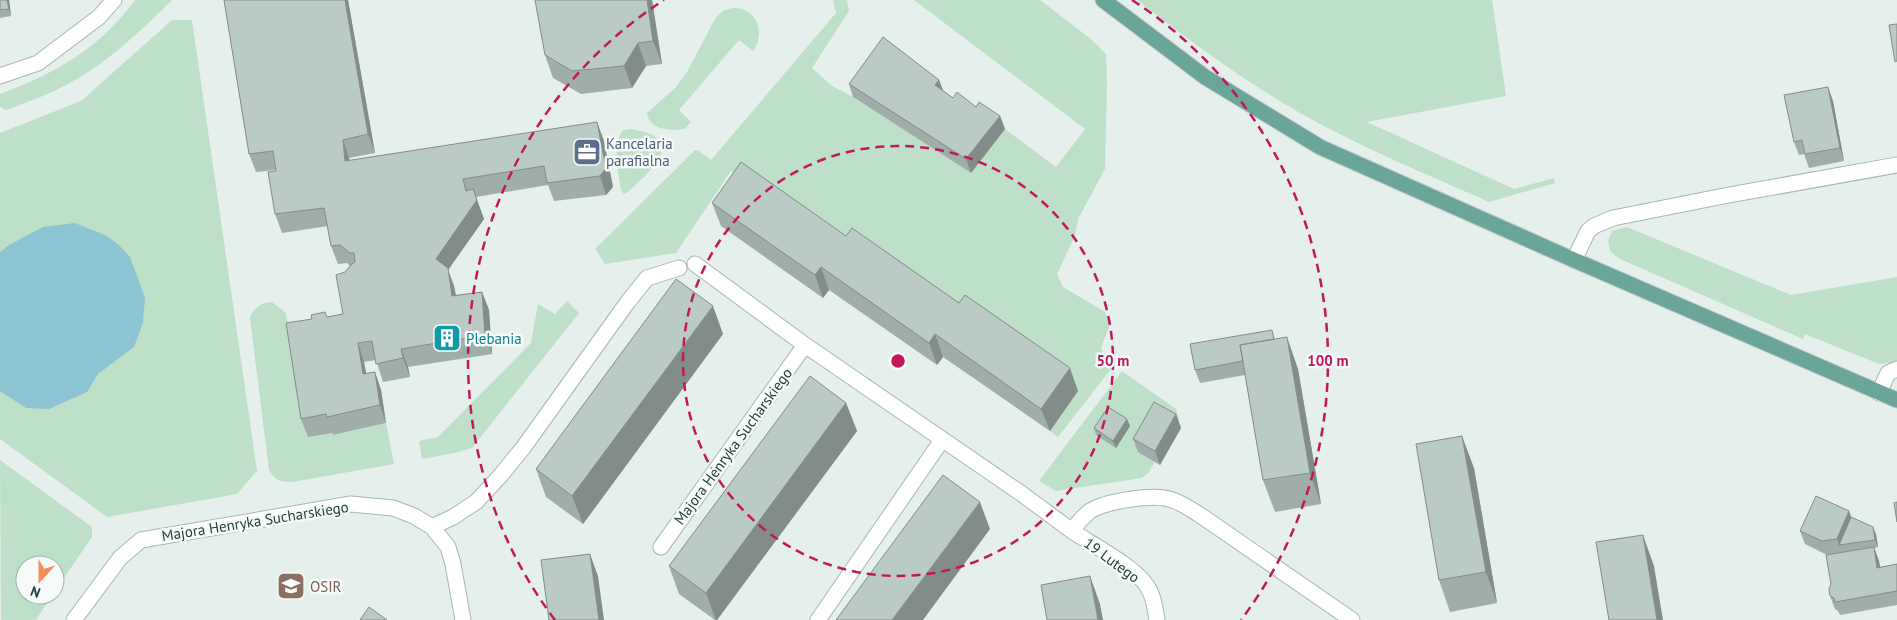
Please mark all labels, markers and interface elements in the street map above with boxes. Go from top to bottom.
place label: Kancelaria parafialna [606,134,673,170]
office icon: Kancelaria parafialna [572,137,602,167]
building icon: Plebania [432,323,462,353]
place label: Plebania [466,329,522,348]
text: 50 m [1097,351,1129,370]
text: 100 m [1307,351,1349,370]
centre of rings [889,352,907,370]
street label: Majora Henryka Sucharskiego [670,364,796,528]
street label: Majora Henryka Sucharskiego [160,497,350,545]
street label: 19 Lutego [1080,533,1144,587]
north arrow [15,555,65,605]
school or university icon: OSIR [276,571,306,601]
place label: OSIR [310,577,342,596]
text: N [28,582,43,602]

